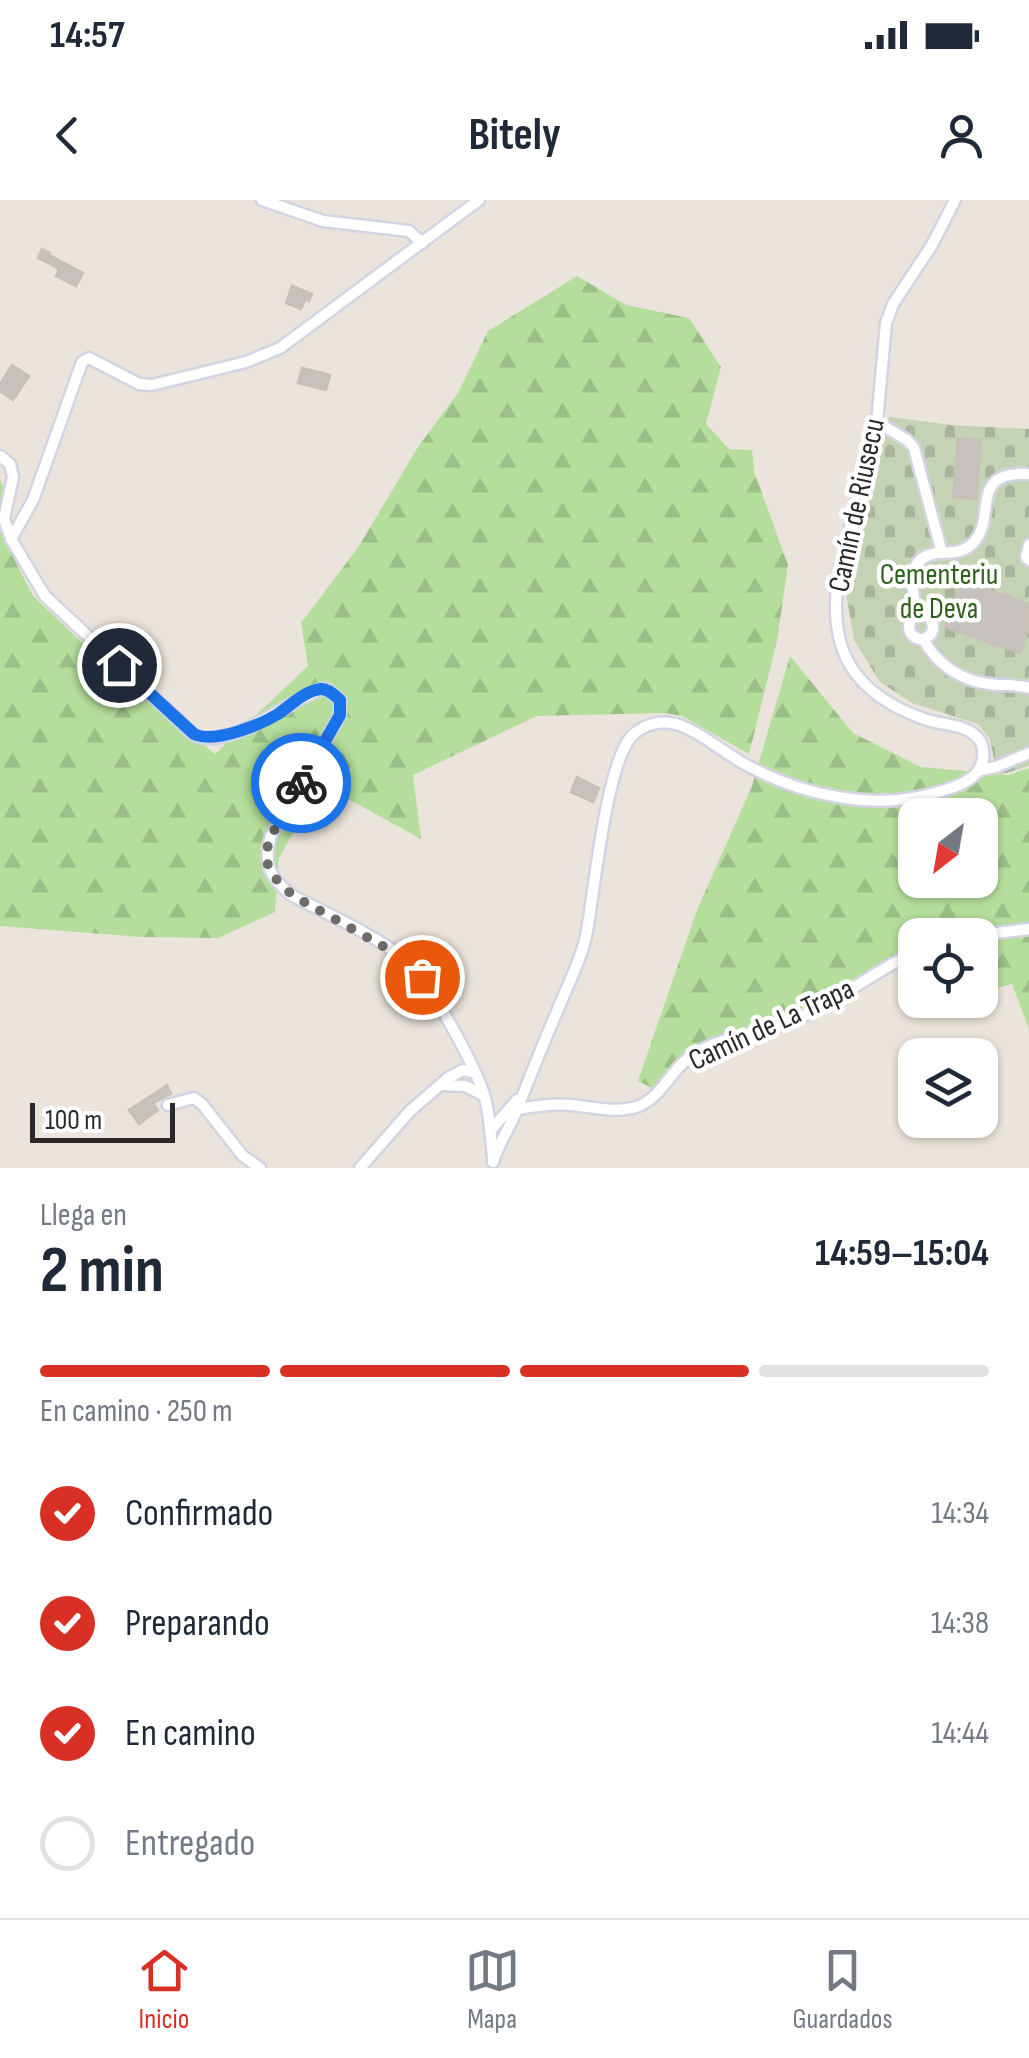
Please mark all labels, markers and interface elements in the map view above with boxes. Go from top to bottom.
text: 14:57 [50,13,125,58]
icon: back [40,108,95,163]
text: Bitely [468,108,561,163]
icon: person [934,108,989,163]
street label: Camín de Riusecu [821,415,893,595]
park label: Cementeriu de Deva [880,557,998,627]
pin [77,623,162,708]
icon: home [92,638,147,693]
courier [251,733,351,833]
icon: bike [274,756,329,811]
north arrow [898,798,998,898]
map controls [898,798,998,1138]
button: locate [898,918,998,1018]
pin [380,935,465,1020]
icon: bag [395,950,450,1005]
street label: Camín de La Trapa [683,971,860,1079]
button: layers [898,1038,998,1138]
scale bar [30,1098,175,1143]
text: 100 m [45,1104,102,1137]
text: Llega en [40,1196,127,1235]
text: 14:59–15:04 [815,1231,989,1276]
text: 2 min [40,1233,164,1311]
text: En camino · 250 m [40,1392,233,1431]
icon: check [40,1486,95,1541]
text: Confirmado [125,1491,273,1536]
text: 14:34 [932,1494,989,1533]
icon: check [40,1596,95,1651]
text: Preparando [125,1601,270,1646]
text: 14:38 [931,1604,989,1643]
icon: check [40,1706,95,1761]
text: En camino [125,1711,256,1756]
text: 14:44 [931,1714,989,1753]
text: Entregado [125,1821,255,1866]
tab: Inicio [137,1943,192,2036]
tab: Mapa [465,1943,520,2036]
tab: Guardados [793,1943,892,2036]

